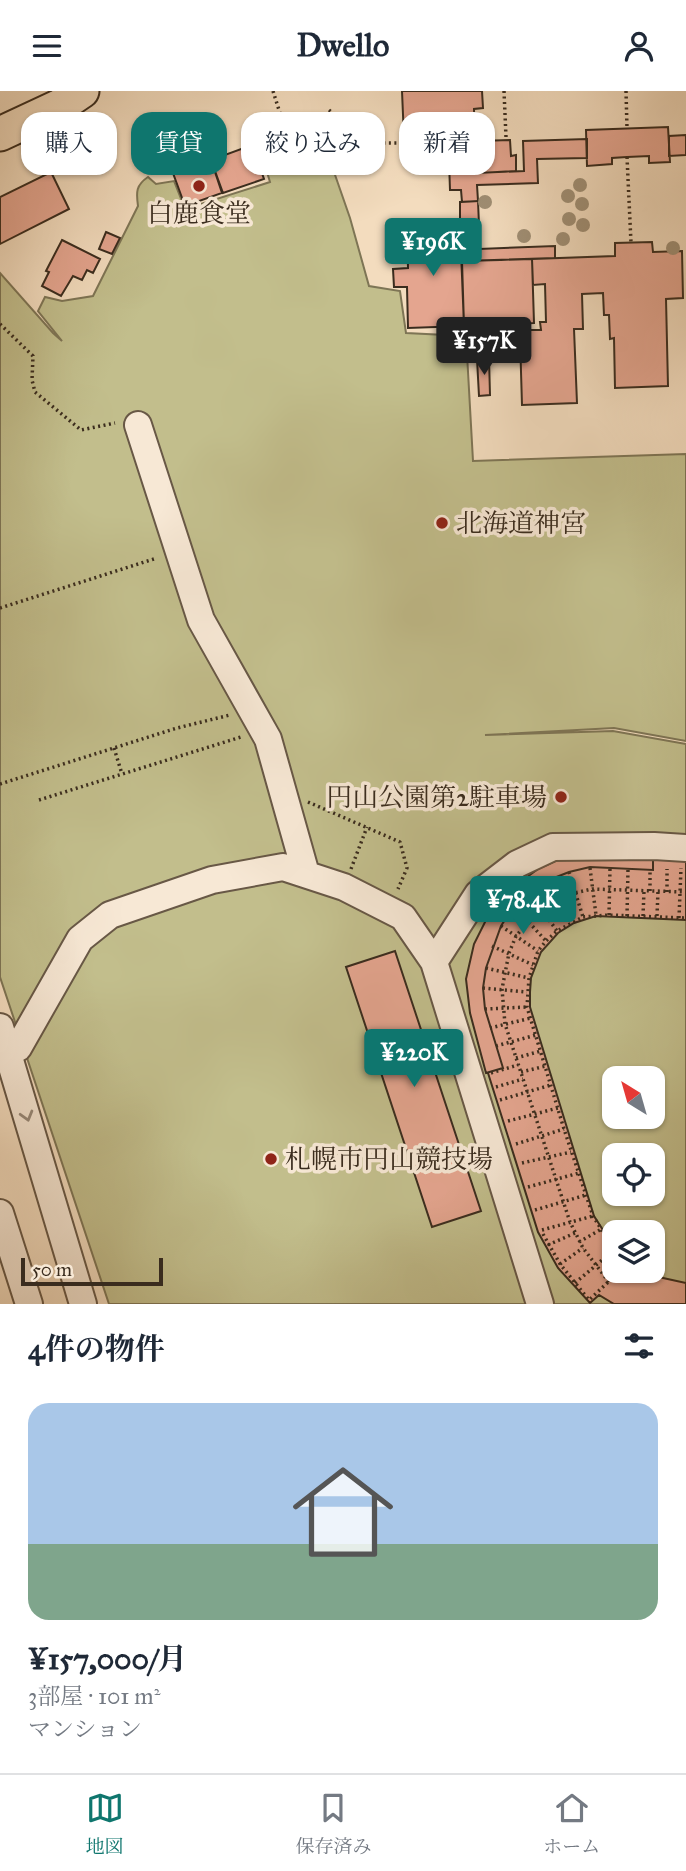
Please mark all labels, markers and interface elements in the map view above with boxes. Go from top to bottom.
text: Dwello [297,26,389,65]
icon: menu [28,27,66,65]
icon: person [620,27,658,65]
chip: 購入 [21,112,117,175]
chip: 賃貸 [131,112,227,175]
chip: 絞り込み [241,112,385,175]
chip: 新着 [399,112,495,175]
marker: 白鹿食堂 [191,178,207,194]
place label: 白鹿食堂 [147,197,251,229]
pin: ¥196K [384,219,482,278]
text: ¥196K [401,227,465,255]
pin: ¥157K [435,317,533,377]
text: ¥157K [452,326,516,354]
place label: 北海道神宮 [456,507,586,539]
marker: 北海道神宮 [434,515,450,531]
place label: 円山公園第2駐車場 [326,781,547,813]
marker: 円山公園第2駐車場 [553,789,569,805]
pin: ¥78.4K [466,877,580,936]
text: ¥78.4K [486,885,560,913]
pin: ¥220K [365,1030,463,1089]
text: ¥220K [380,1038,448,1066]
north arrow [602,1066,665,1129]
map controls [602,1066,665,1283]
one-way arrow [18,1110,33,1122]
place label: 札幌市円山競技場 [285,1143,493,1175]
button: locate [602,1143,665,1206]
marker: 札幌市円山競技場 [263,1151,279,1167]
button: layers [602,1220,665,1283]
scale bar [21,1255,163,1287]
text: 50 m [32,1258,72,1281]
icon: filters [620,1327,658,1365]
text: 4件の物件 [28,1331,165,1367]
icon: home [280,1449,406,1575]
text: ¥157,000/月 [28,1641,187,1677]
text: 3部屋 · 101 m² [28,1682,160,1710]
text: マンション [28,1715,142,1743]
tab: 地図 [86,1789,124,1858]
tab: 保存済み [295,1789,371,1858]
tab: ホーム [543,1789,600,1858]

